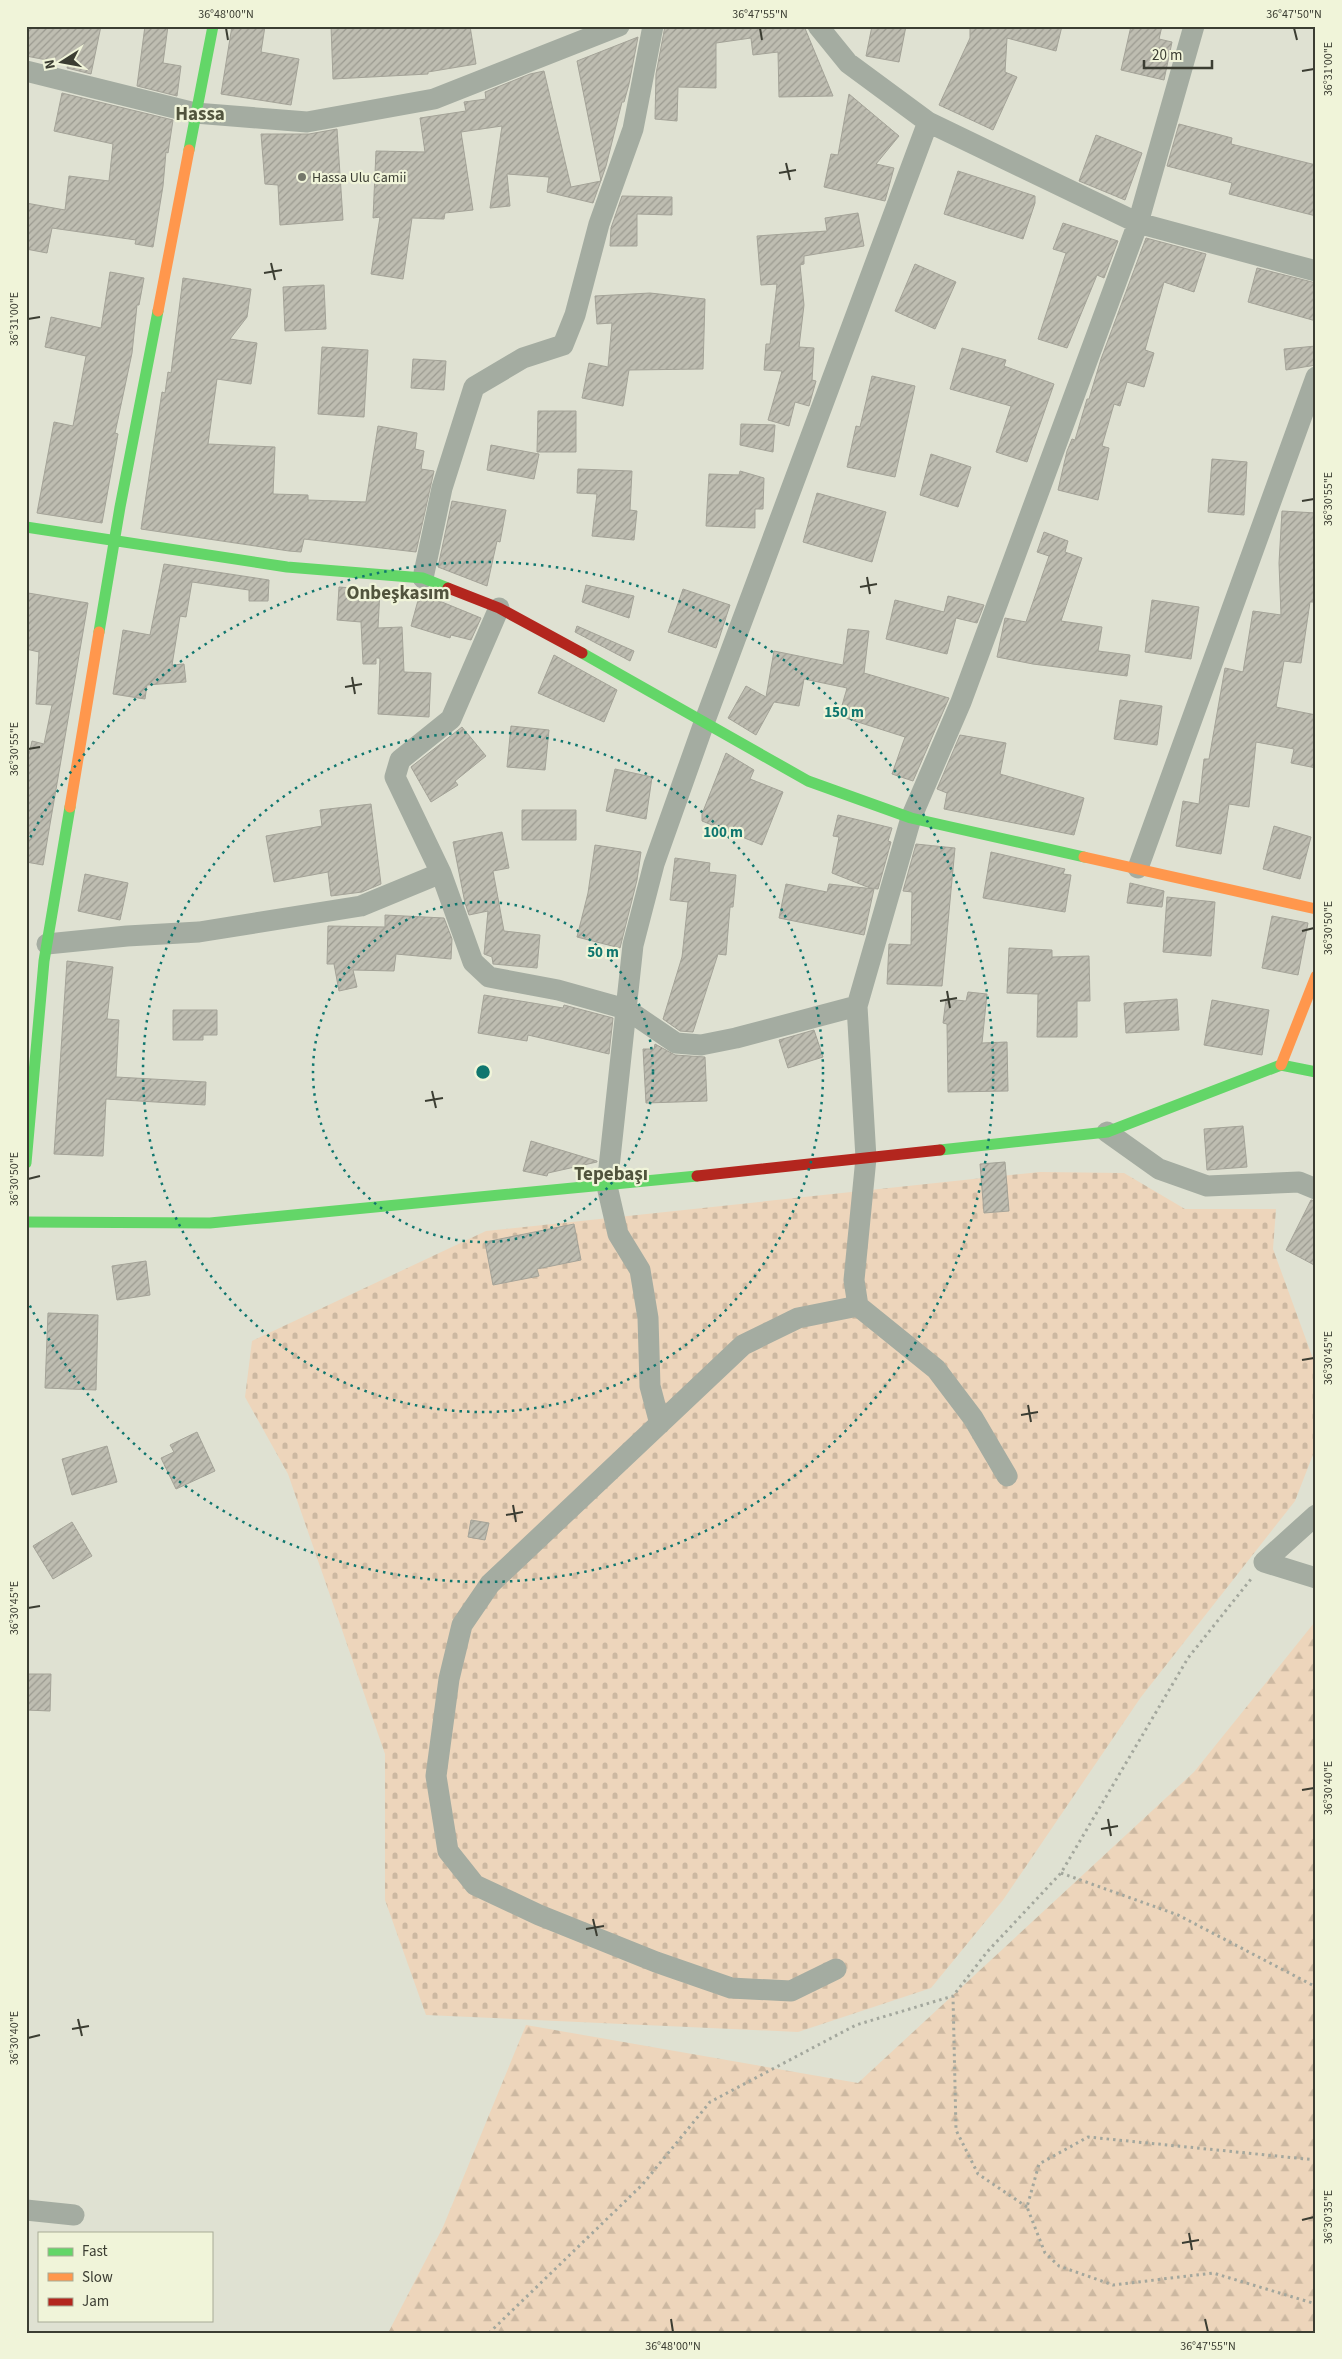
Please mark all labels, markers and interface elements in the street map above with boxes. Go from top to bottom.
text: 36°48'00"N [198,6,254,23]
text: 36°47'55"N [732,6,788,23]
text: 36°47'50"N [1266,6,1322,23]
north arrow [38,38,88,88]
scale bar [1144,38,1212,70]
text: 36°31'00"E [1320,42,1337,96]
text: 20 m [1152,45,1182,66]
text: N [40,58,61,71]
district label: Hassa [175,101,225,128]
place label: Hassa Ulu Camii [312,168,406,188]
marker: Hassa Ulu Camii [296,171,308,183]
text: 36°31'00"E [6,292,23,346]
text: 36°30'55"E [1320,472,1337,526]
district label: Onbeşkasım [346,580,450,607]
text: 150 m [824,702,864,723]
text: 36°30'55"E [6,722,23,776]
text: 100 m [703,822,743,843]
text: 36°30'50"E [1320,901,1337,955]
text: 50 m [587,942,619,963]
centre of rings [474,1063,492,1081]
text: 36°30'50"E [6,1152,23,1206]
district label: Tepebaşı [574,1161,648,1188]
text: 36°30'45"E [1320,1331,1337,1385]
text: 36°30'45"E [6,1581,23,1635]
text: 36°30'40"E [1320,1761,1337,1815]
text: 36°30'40"E [6,2011,23,2065]
text: 36°30'35"E [1320,2190,1337,2244]
legend [38,2232,212,2322]
text: Fast [82,2241,108,2262]
text: Slow [82,2267,113,2288]
text: Jam [82,2291,109,2312]
text: 36°48'00"N [645,2338,701,2355]
text: 36°47'55"N [1180,2338,1236,2355]

